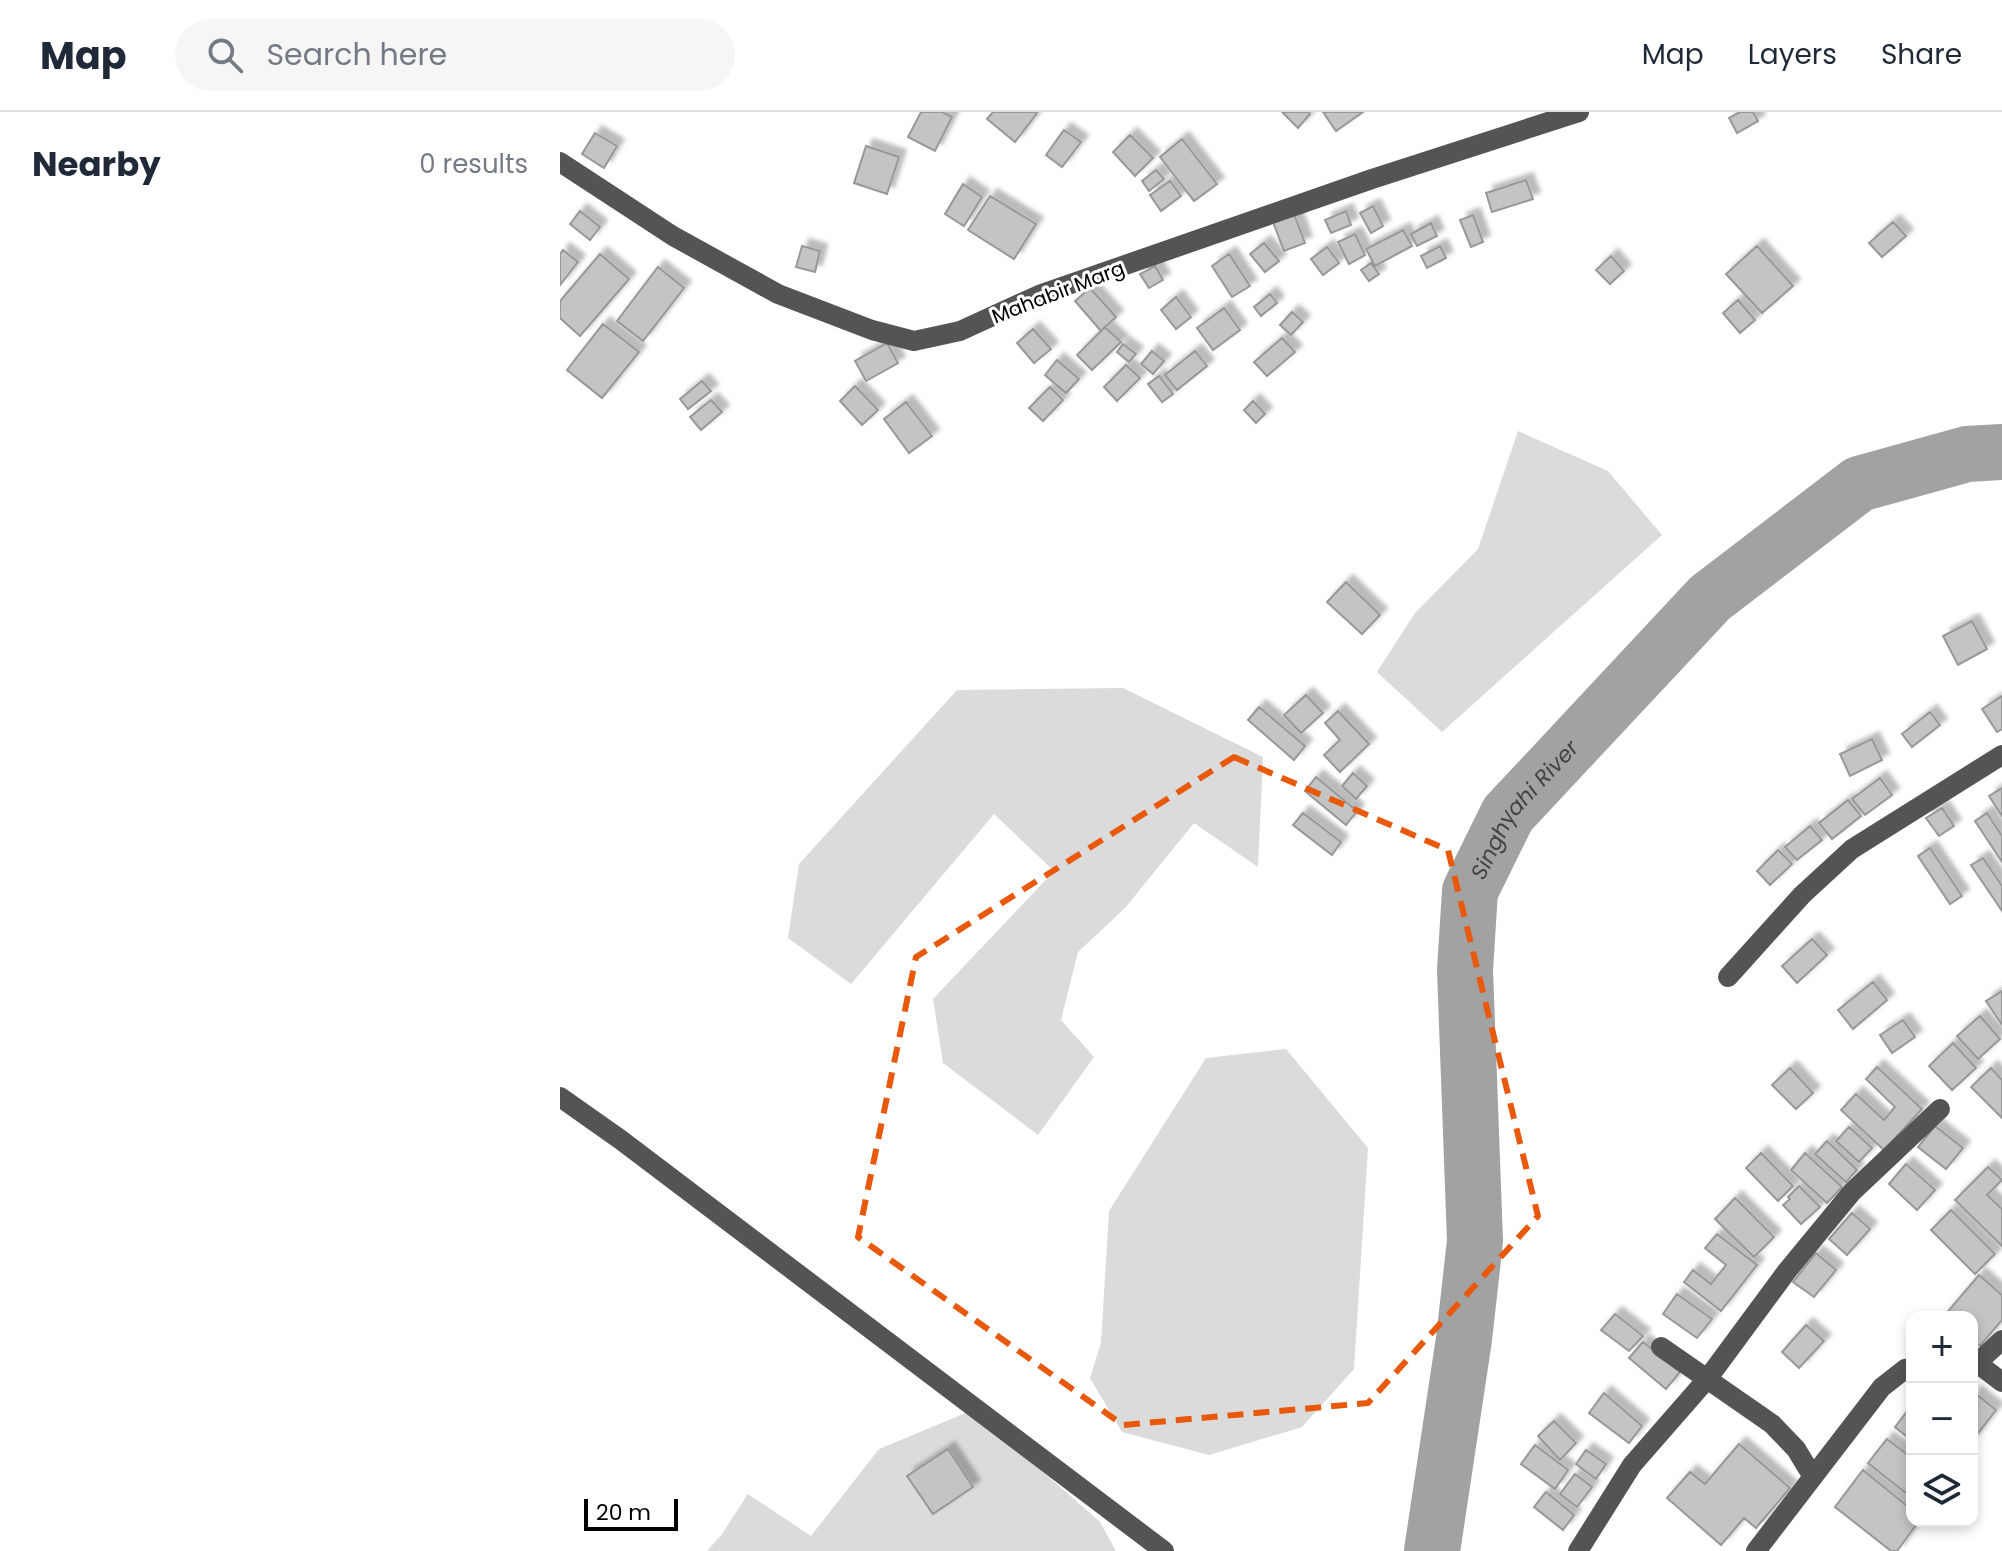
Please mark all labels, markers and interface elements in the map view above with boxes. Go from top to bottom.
search box [175,19,735,91]
text: Map [40,29,127,82]
icon: search [203,33,247,77]
text: Search here [267,33,447,76]
text: Map [1642,35,1704,74]
text: Layers [1748,35,1837,74]
text: Share [1881,35,1962,74]
text: Nearby [32,140,161,188]
text: 0 results [419,146,528,182]
street label: Mahabir Marg [988,254,1128,330]
water label: Singhyahi River [1463,733,1586,885]
map controls [1906,1311,1978,1527]
button: + [1906,1311,1978,1383]
button: − [1906,1383,1978,1455]
button: layers [1906,1455,1978,1527]
scale bar [584,1495,678,1531]
text: 20 m [596,1497,651,1528]

